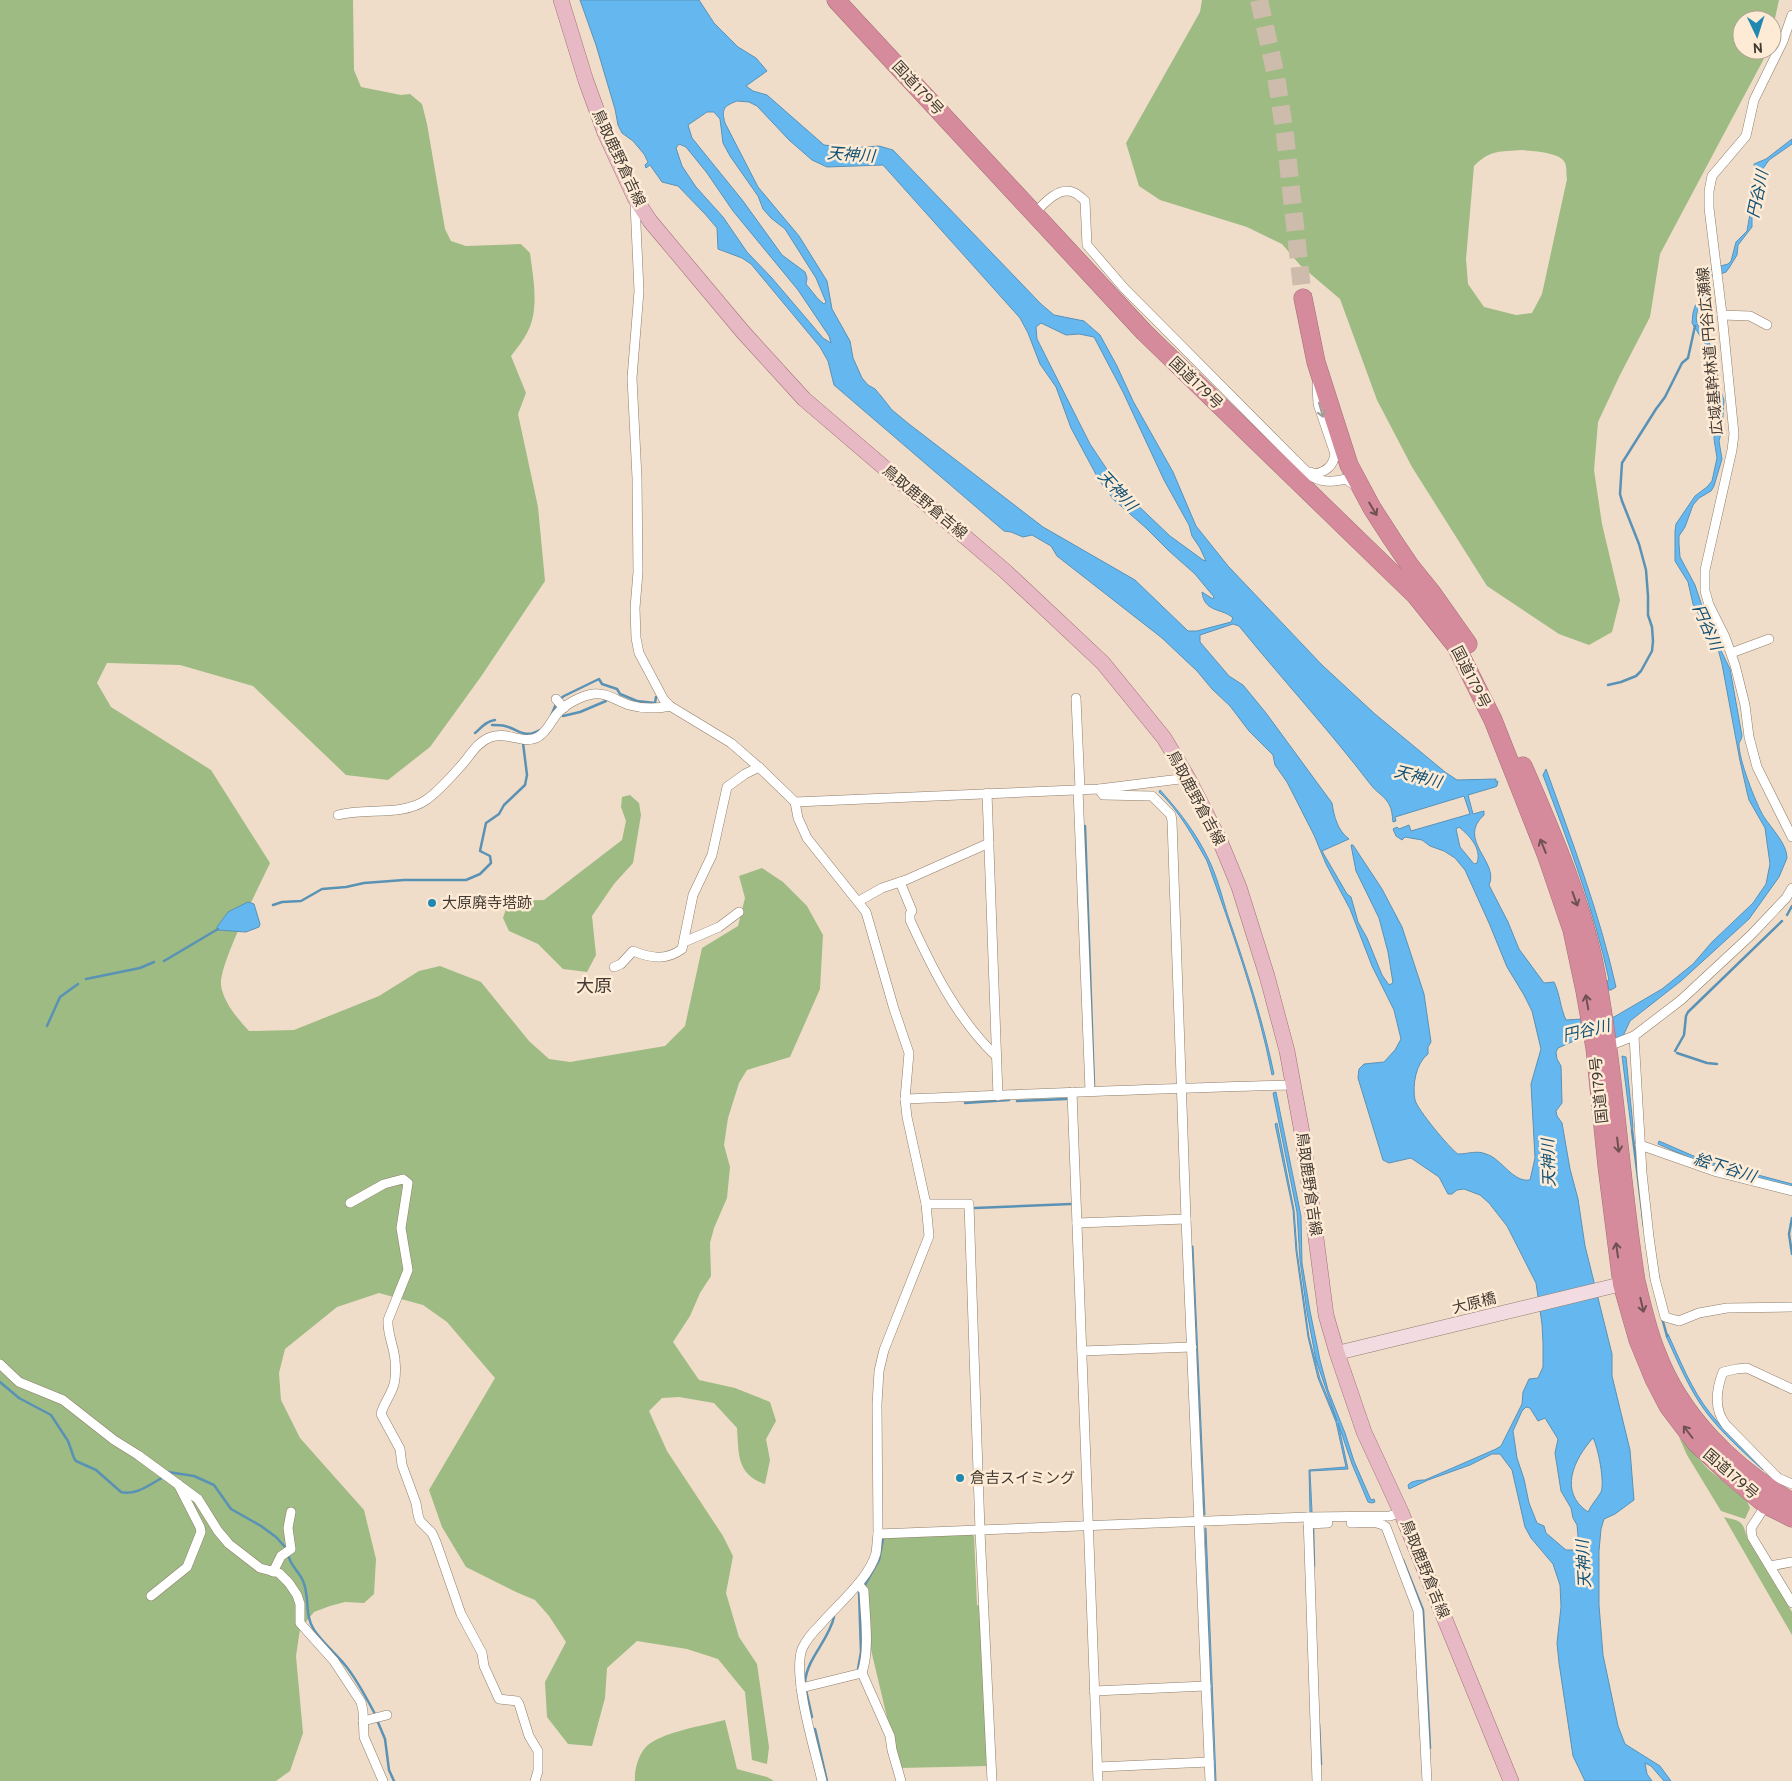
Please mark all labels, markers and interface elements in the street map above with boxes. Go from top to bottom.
north arrow [1732,10,1782,60]
text: N [1752,38,1763,55]
street label: 国道179号 [887,58,947,120]
street label: 鳥取鹿野倉吉線 [587,107,648,210]
water label: 天神川 [826,144,877,168]
water label: 円谷川 [1744,167,1774,220]
street label: 広域基幹林道 円谷広瀬線 [1695,266,1728,436]
street label: 国道179号 [1164,354,1226,414]
one-way arrow [1316,402,1326,418]
street label: 鳥取鹿野倉吉線 [878,462,970,544]
water label: 天神川 [1093,467,1142,517]
one-way arrow [1368,501,1378,515]
water label: 円谷川 [1687,602,1726,656]
street label: 国道179号 [1446,643,1493,712]
street label: 鳥取鹿野倉吉線 [1162,748,1228,850]
water label: 天神川 [1392,762,1445,794]
one-way arrow [1538,839,1547,854]
one-way arrow [1571,891,1580,906]
place label: 大原廃寺塔跡 [442,895,532,914]
marker: 大原廃寺塔跡 [426,897,438,909]
district label: 大原 [576,976,612,999]
one-way arrow [1582,995,1592,1011]
water label: 円谷川 [1561,1016,1614,1047]
street label: 国道179号 [1588,1055,1613,1124]
street label: 鳥取鹿野倉吉線 [1291,1131,1324,1238]
one-way arrow [1613,1136,1623,1152]
water label: 天神川 [1539,1137,1561,1187]
water label: 絵下谷川 [1691,1150,1760,1188]
one-way arrow [1612,1243,1622,1259]
street label: 大原橋 [1450,1290,1499,1319]
one-way arrow [1638,1297,1647,1313]
one-way arrow [1682,1426,1693,1439]
street label: 国道179号 [1698,1446,1762,1504]
place label: 倉吉スイミング [970,1470,1075,1489]
marker: 倉吉スイミング [954,1472,966,1484]
street label: 鳥取鹿野倉吉線 [1395,1517,1452,1622]
water label: 天神川 [1574,1537,1596,1588]

